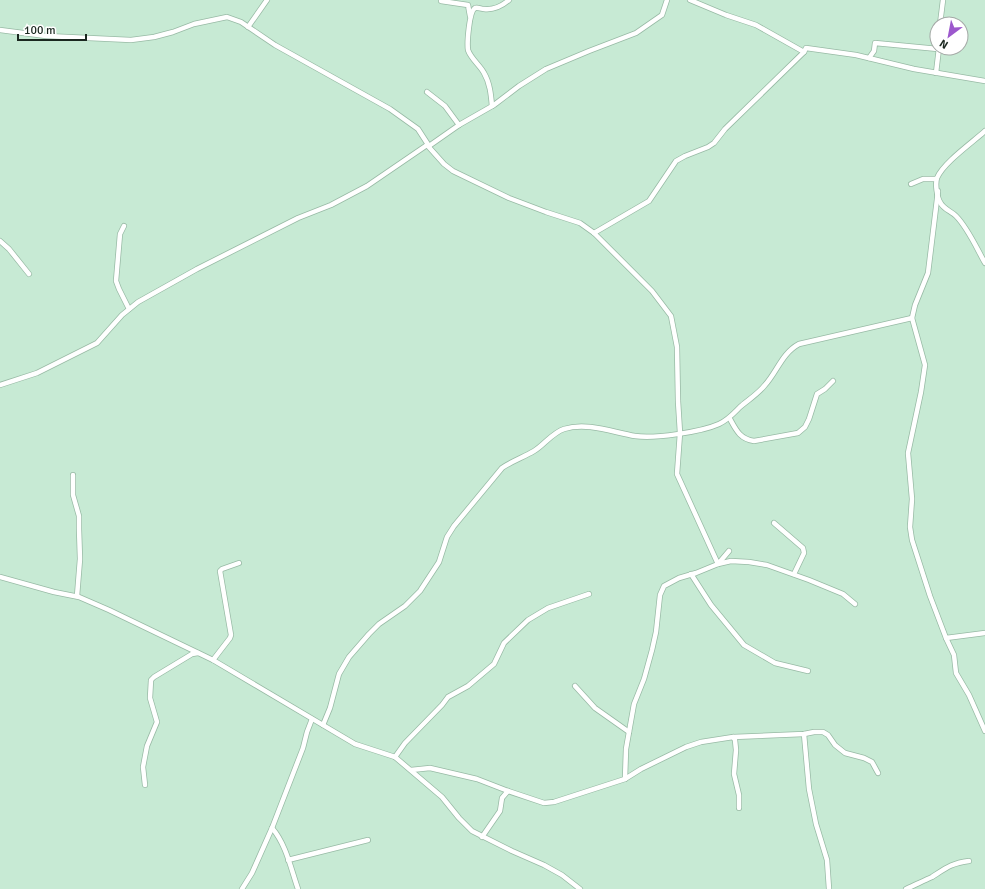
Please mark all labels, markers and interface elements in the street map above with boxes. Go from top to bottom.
scale bar [18,16,86,42]
north arrow [929,16,969,56]
text: 100 m [24,23,56,38]
text: N [937,37,951,52]

